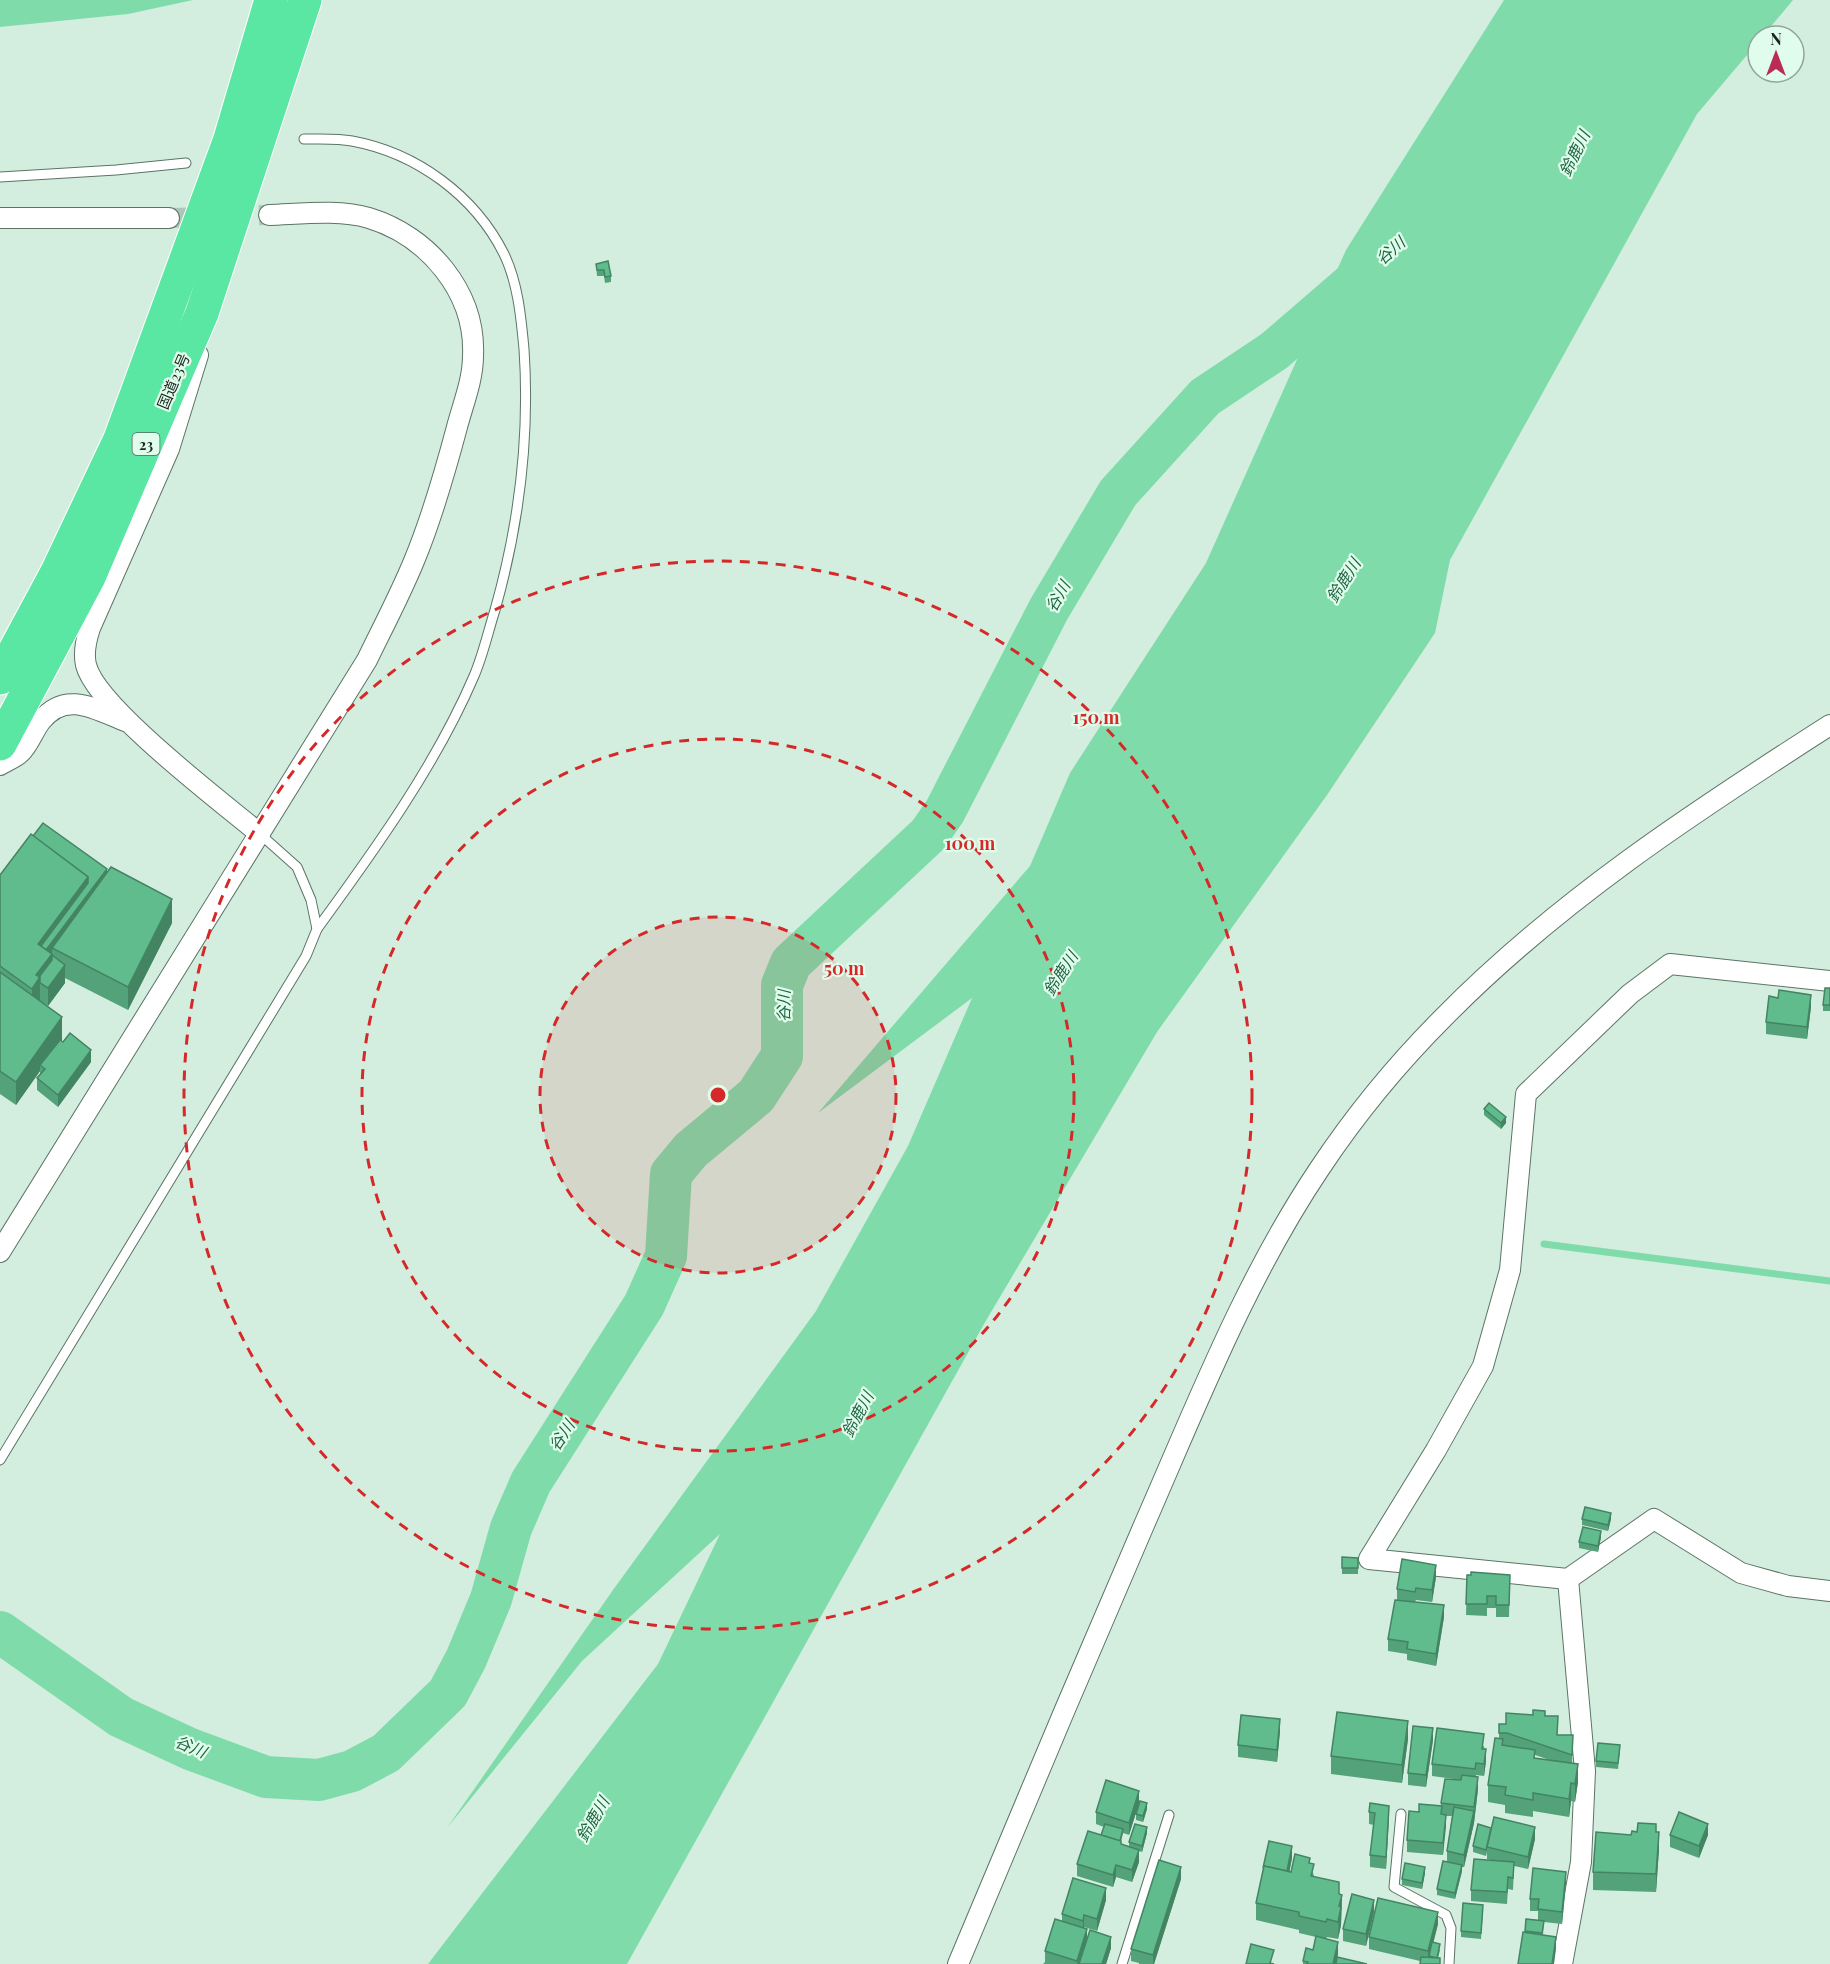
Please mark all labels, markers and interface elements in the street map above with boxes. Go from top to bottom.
north arrow [1746,24,1806,84]
text: N [1770,28,1782,49]
water label: 鈴鹿川 [1554,125,1595,179]
water label: 谷川 [1371,230,1410,268]
street label: 国道23号 [152,350,194,412]
road number: 23 [132,433,160,455]
water label: 鈴鹿川 [1321,552,1366,606]
water label: 谷川 [1040,575,1075,615]
text: 150 m [1072,705,1120,729]
text: 100 m [945,831,996,855]
water label: 鈴鹿川 [1038,945,1083,999]
text: 50 m [824,956,865,980]
water label: 谷川 [772,988,794,1022]
centre of rings [708,1085,728,1105]
water label: 鈴鹿川 [836,1386,878,1440]
water label: 谷川 [543,1414,580,1454]
water label: 谷川 [172,1730,212,1763]
water label: 鈴鹿川 [571,1791,614,1845]

